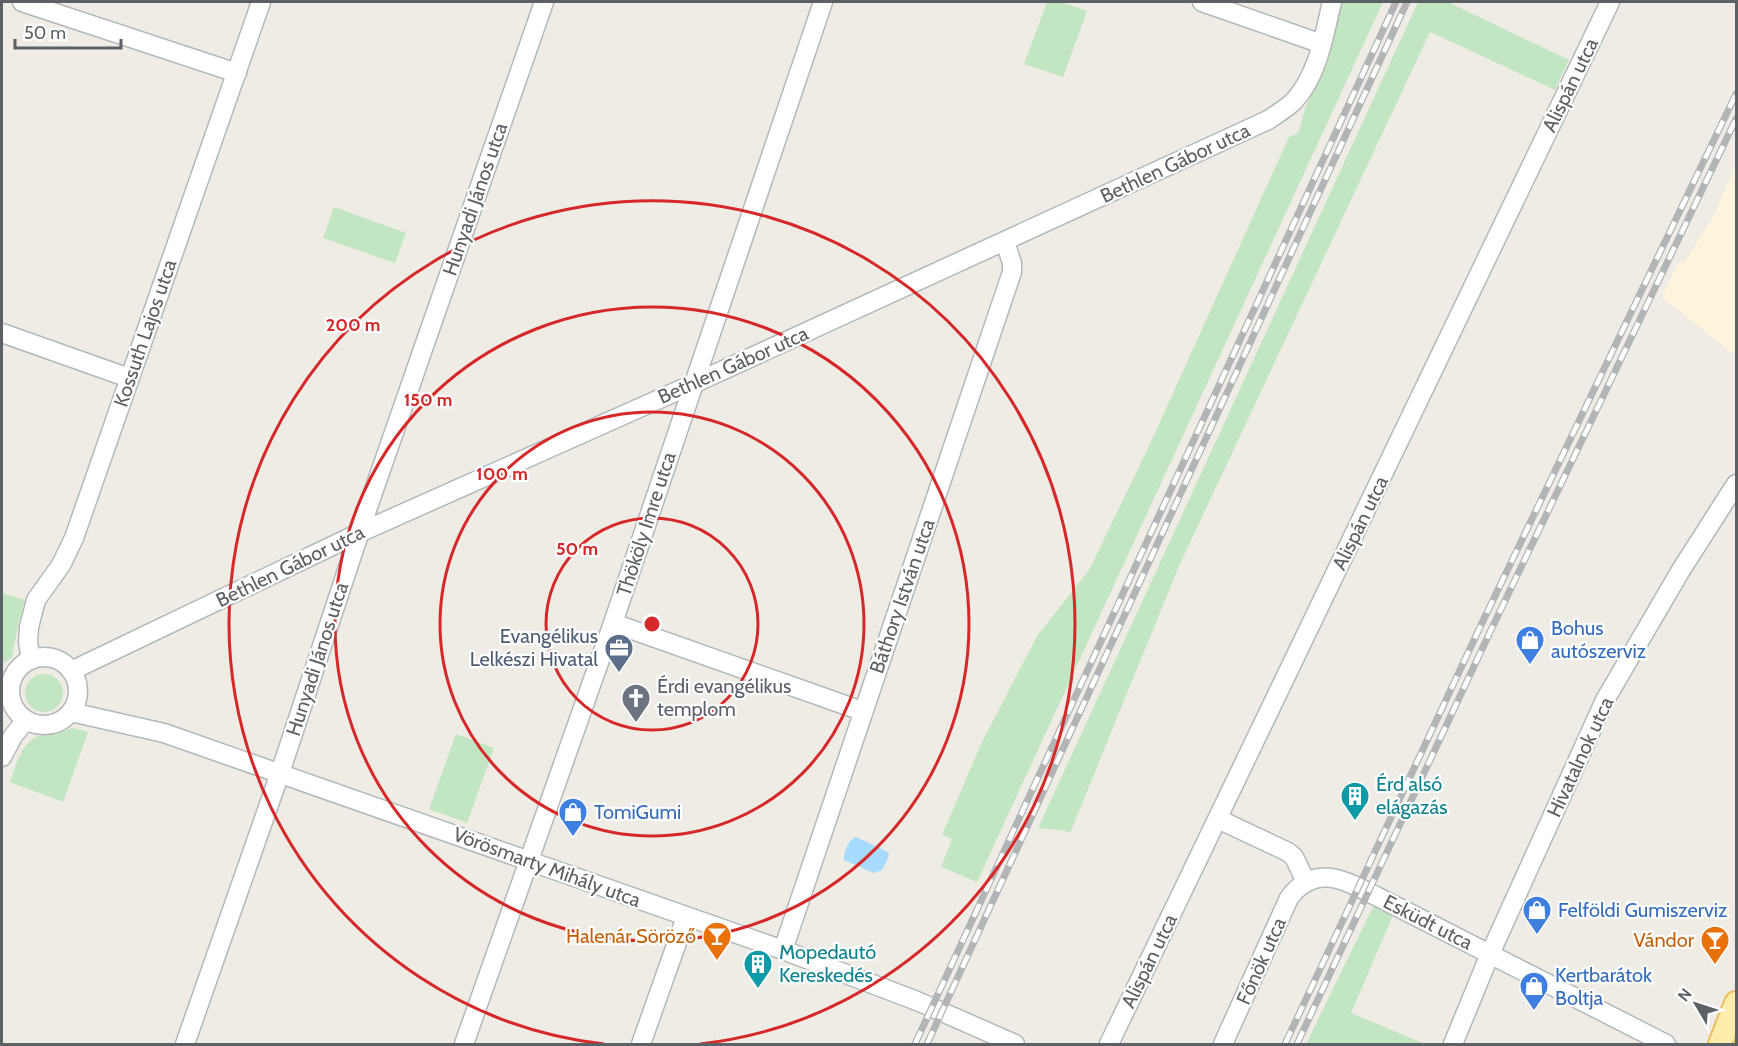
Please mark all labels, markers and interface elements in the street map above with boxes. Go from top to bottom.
scale bar [15,12,122,50]
text: 50 m [24,22,66,44]
street label: Alispán utca [1537,34,1603,136]
street label: Bethlen Gábor utca [1096,118,1254,208]
street label: Hunyadi János utca [438,119,513,279]
street label: Kossuth Lajos utca [109,256,182,410]
text: 200 m [326,314,380,336]
street label: Bethlen Gábor utca [654,321,812,409]
text: 150 m [404,389,452,411]
street label: Thököly Imre utca [611,449,681,599]
text: 100 m [476,463,528,485]
street label: Alispán utca [1327,472,1393,574]
street label: Báthory István utca [864,515,940,676]
street label: Bethlen Gábor utca [212,520,368,612]
text: 50 m [556,538,598,560]
street label: Hunyadi János utca [281,579,353,739]
centre of rings [642,614,662,634]
place label: Bohus autószerviz [1551,616,1646,663]
place label: Evangélikus Lelkészi Hivatal [470,624,598,671]
shop icon: Bohus autószerviz [1514,624,1546,666]
office icon: Evangélikus Lelkészi Hivatal [603,632,635,674]
place label: Érdi evangélikus templom [657,674,791,721]
church icon: Érdi evangélikus templom [620,682,652,724]
street label: Hivatalnok utca [1542,693,1618,821]
place label: Érd alsó elágazás [1376,772,1447,819]
building icon: Érd alsó elágazás [1339,780,1371,822]
shop icon: TomiGumi [557,796,589,838]
place label: TomiGumi [594,800,681,824]
street label: Vörösmarty Mihály utca [450,822,644,912]
street label: Esküdt utca [1379,889,1477,955]
shop icon: Felföldi Gumiszerviz [1521,894,1553,936]
place label: Felföldi Gumiszerviz [1558,898,1728,922]
street label: Alispán utca [1116,910,1182,1012]
street label: Főnök utca [1231,913,1291,1008]
bar icon: Halenár Söröző [701,920,733,962]
place label: Halenár Söröző [566,924,696,948]
bar icon: Vándor [1699,924,1731,966]
place label: Vándor [1633,928,1695,952]
place label: Mopedautó Kereskedés [779,940,876,987]
building icon: Mopedautó Kereskedés [742,948,774,990]
place label: Kertbarátok Boltja [1555,963,1652,1010]
shop icon: Kertbarátok Boltja [1518,970,1550,1012]
north arrow [1666,974,1726,1034]
text: N [1674,985,1696,1005]

